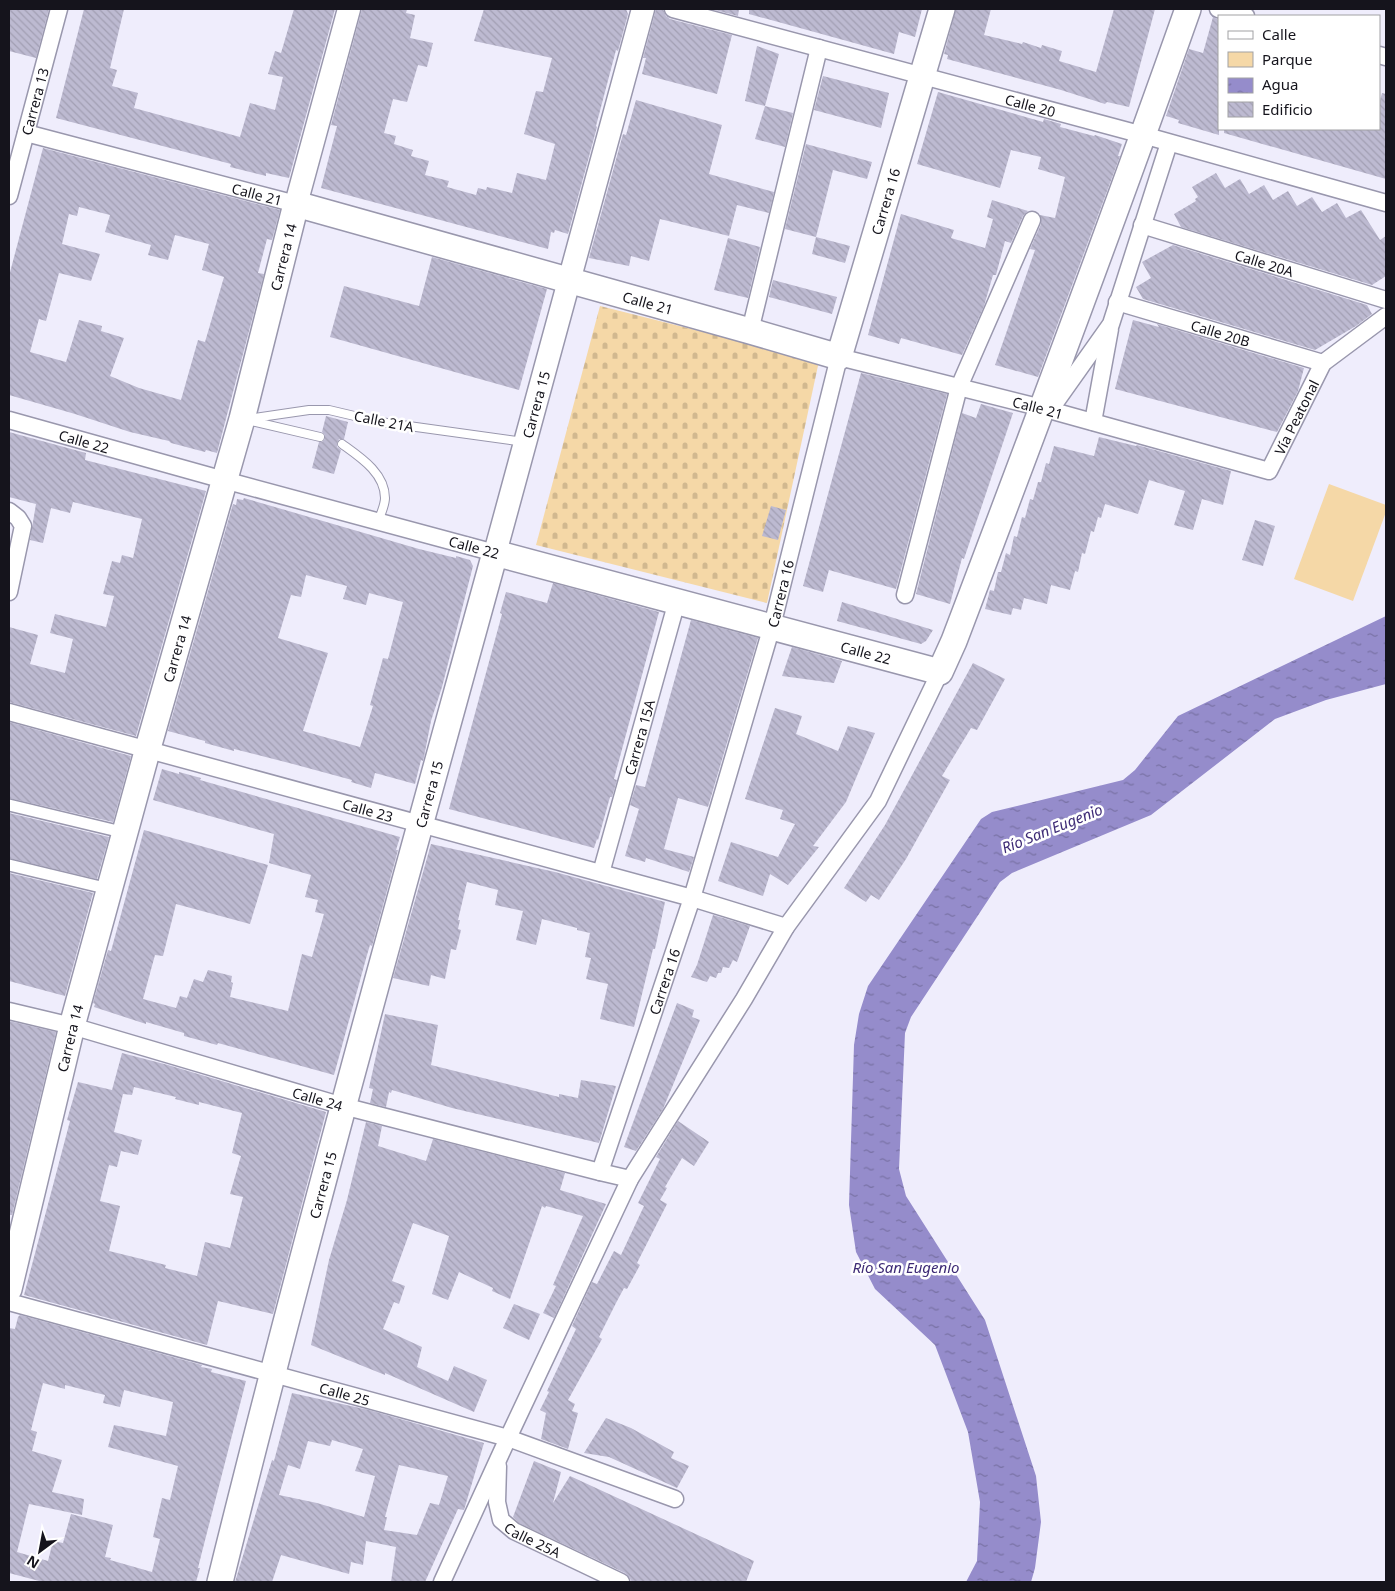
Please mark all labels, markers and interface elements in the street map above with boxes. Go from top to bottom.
legend [1218,15,1380,130]
text: Calle [1262,24,1296,44]
text: Parque [1262,49,1312,69]
street label: Carrera 13 [16,66,52,137]
text: Agua [1262,74,1299,94]
street label: Calle 20 [1003,89,1058,121]
text: Edificio [1262,99,1313,119]
street label: Carrera 16 [866,166,904,237]
street label: Calle 21 [230,178,284,210]
street label: Carrera 14 [265,221,300,293]
street label: Calle 20A [1233,245,1296,281]
street label: Calle 21 [621,286,675,319]
street label: Calle 20B [1189,315,1252,350]
street label: Carrera 15 [517,369,554,440]
street label: Vía Peatonal [1269,376,1323,458]
street label: Calle 21 [1011,392,1065,423]
street label: Calle 21A [353,406,416,436]
street label: Calle 22 [57,425,112,457]
street label: Calle 22 [447,531,501,563]
street label: Carrera 16 [763,558,798,629]
street label: Carrera 14 [158,613,195,684]
street label: Calle 22 [838,636,893,668]
street label: Carrera 15A [619,697,659,777]
street label: Carrera 15 [410,758,447,830]
street label: Calle 23 [341,794,395,826]
water label: Río San Eugenio [999,799,1105,857]
street label: Carrera 16 [644,946,684,1017]
street label: Carrera 14 [52,1002,87,1074]
street label: Calle 24 [290,1082,345,1115]
street label: Carrera 15 [304,1149,340,1221]
water label: Río San Eugenio [852,1257,960,1277]
street label: Calle 25 [317,1378,372,1409]
street label: Calle 25A [500,1517,564,1561]
north arrow [15,1526,65,1576]
text: N [23,1551,43,1574]

